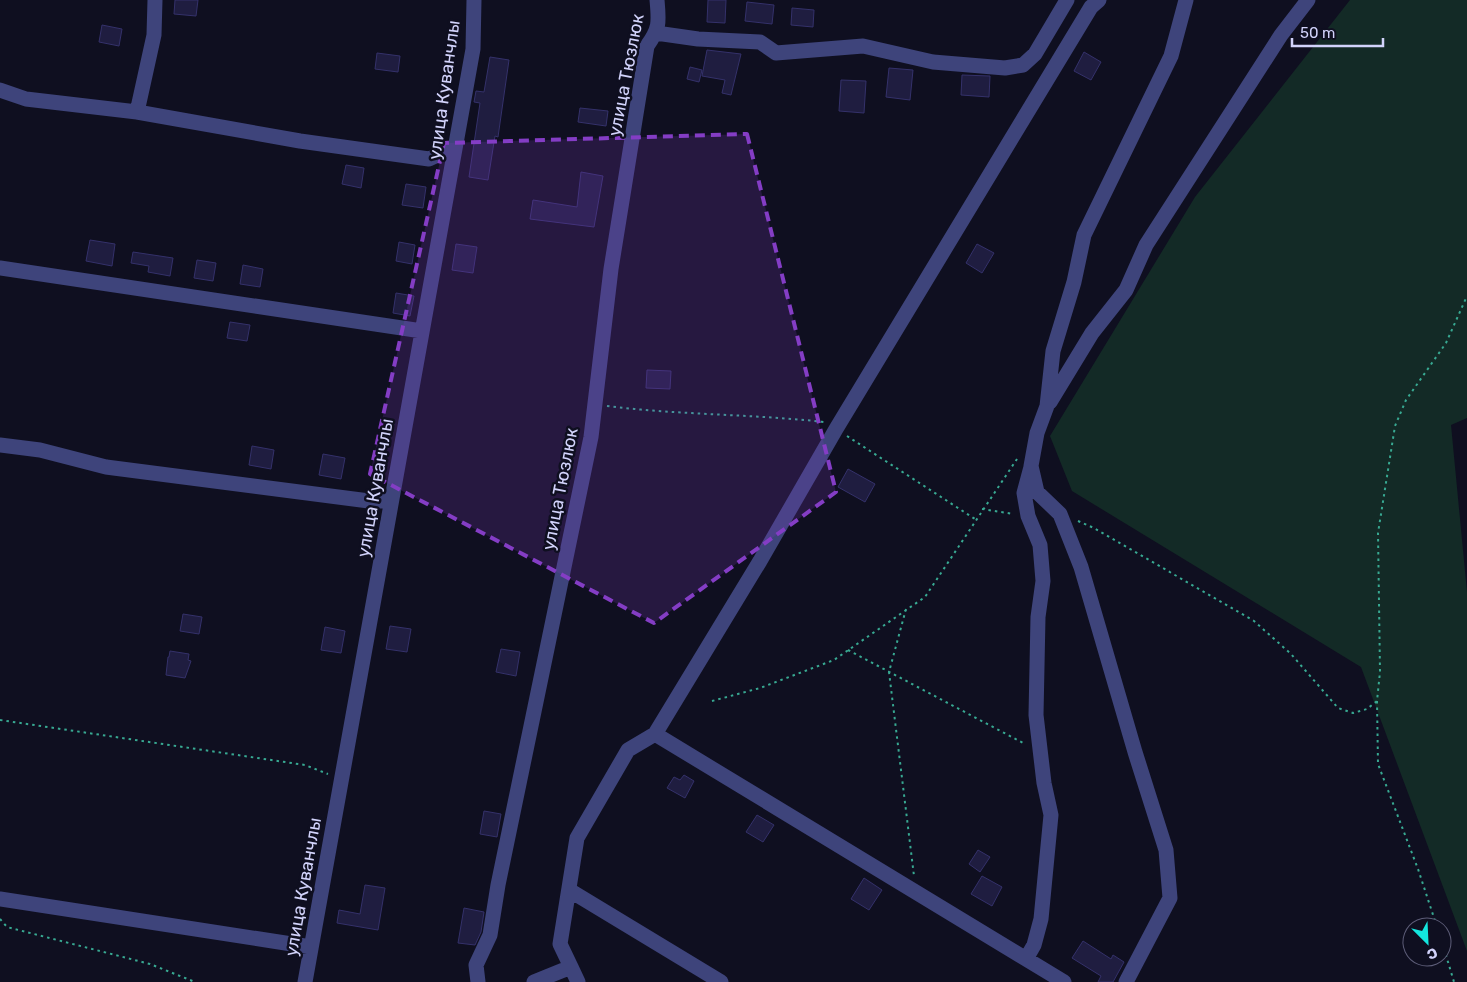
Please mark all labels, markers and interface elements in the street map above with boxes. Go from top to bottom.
street label: улица Тюзлюк [603,11,649,138]
scale bar [1292,15,1383,47]
street label: улица Куванчлы [423,19,465,161]
text: 50 m [1300,24,1335,42]
street label: улица Куванчлы [352,417,398,559]
street label: улица Тюзлюк [537,425,583,552]
street label: улица Куванчлы [280,816,326,958]
north arrow [1402,917,1452,967]
text: С [1424,944,1440,963]

